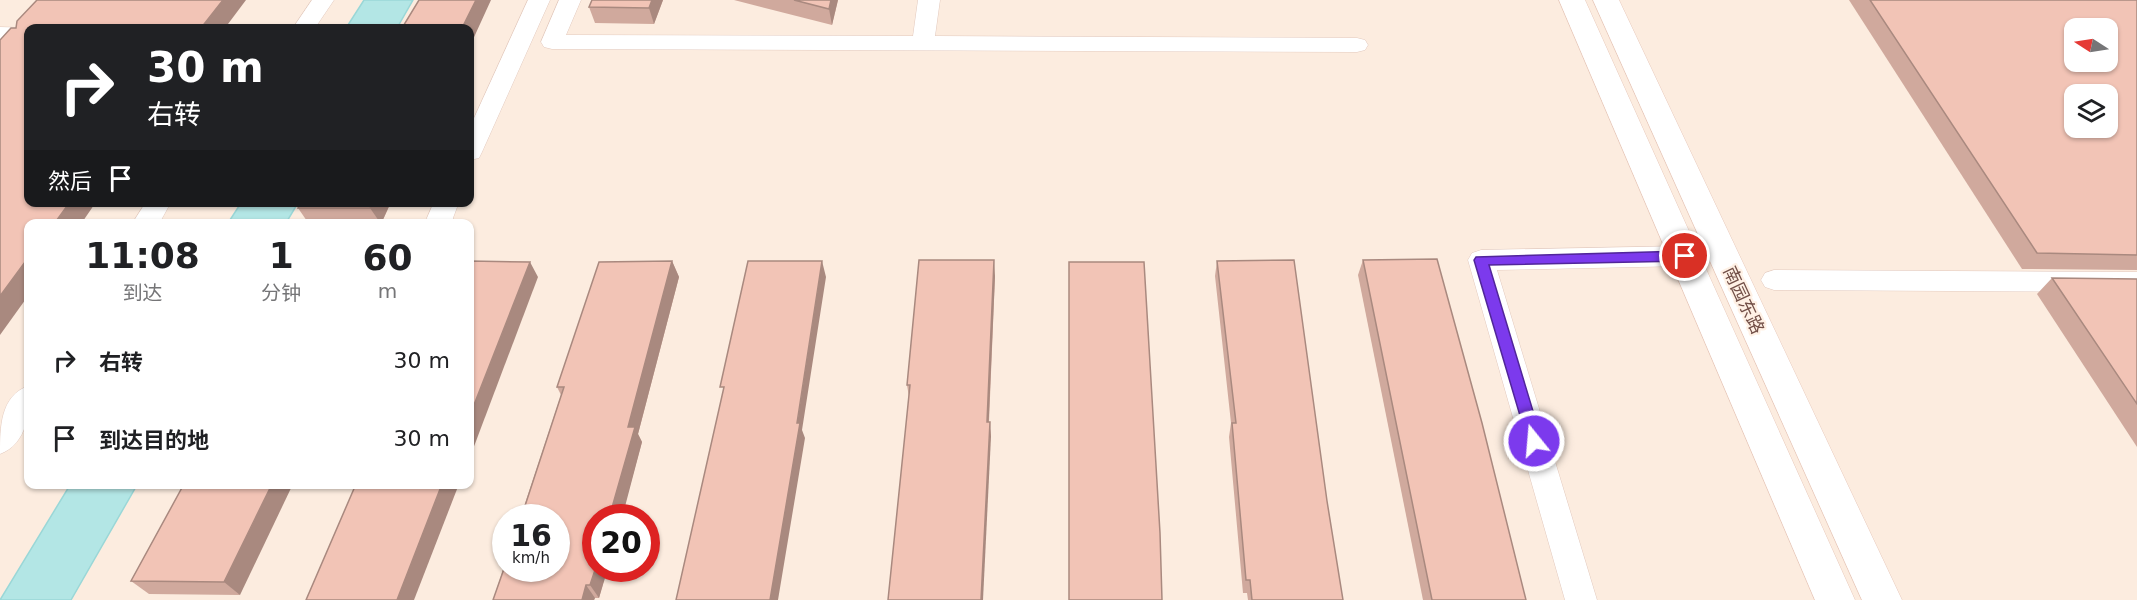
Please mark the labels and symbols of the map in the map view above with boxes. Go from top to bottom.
north arrow [2064,18,2118,72]
pin [1659,230,1710,281]
street label: 南园东路 [1719,263,1769,337]
position arrow [1502,409,1566,473]
speed limit sign: 20 [582,504,660,582]

